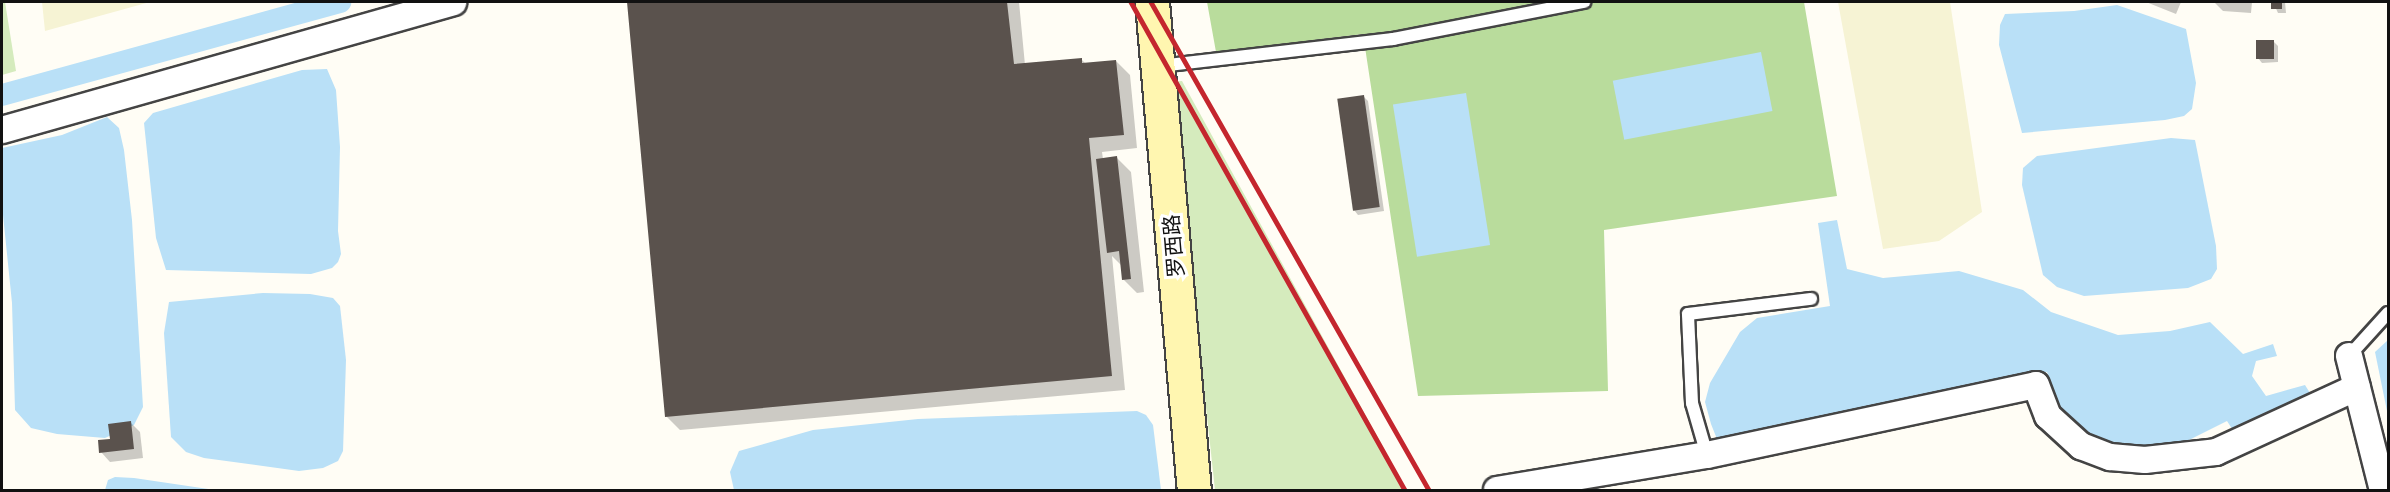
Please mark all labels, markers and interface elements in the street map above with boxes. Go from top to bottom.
street label: 罗西路 [1158,214,1188,278]

